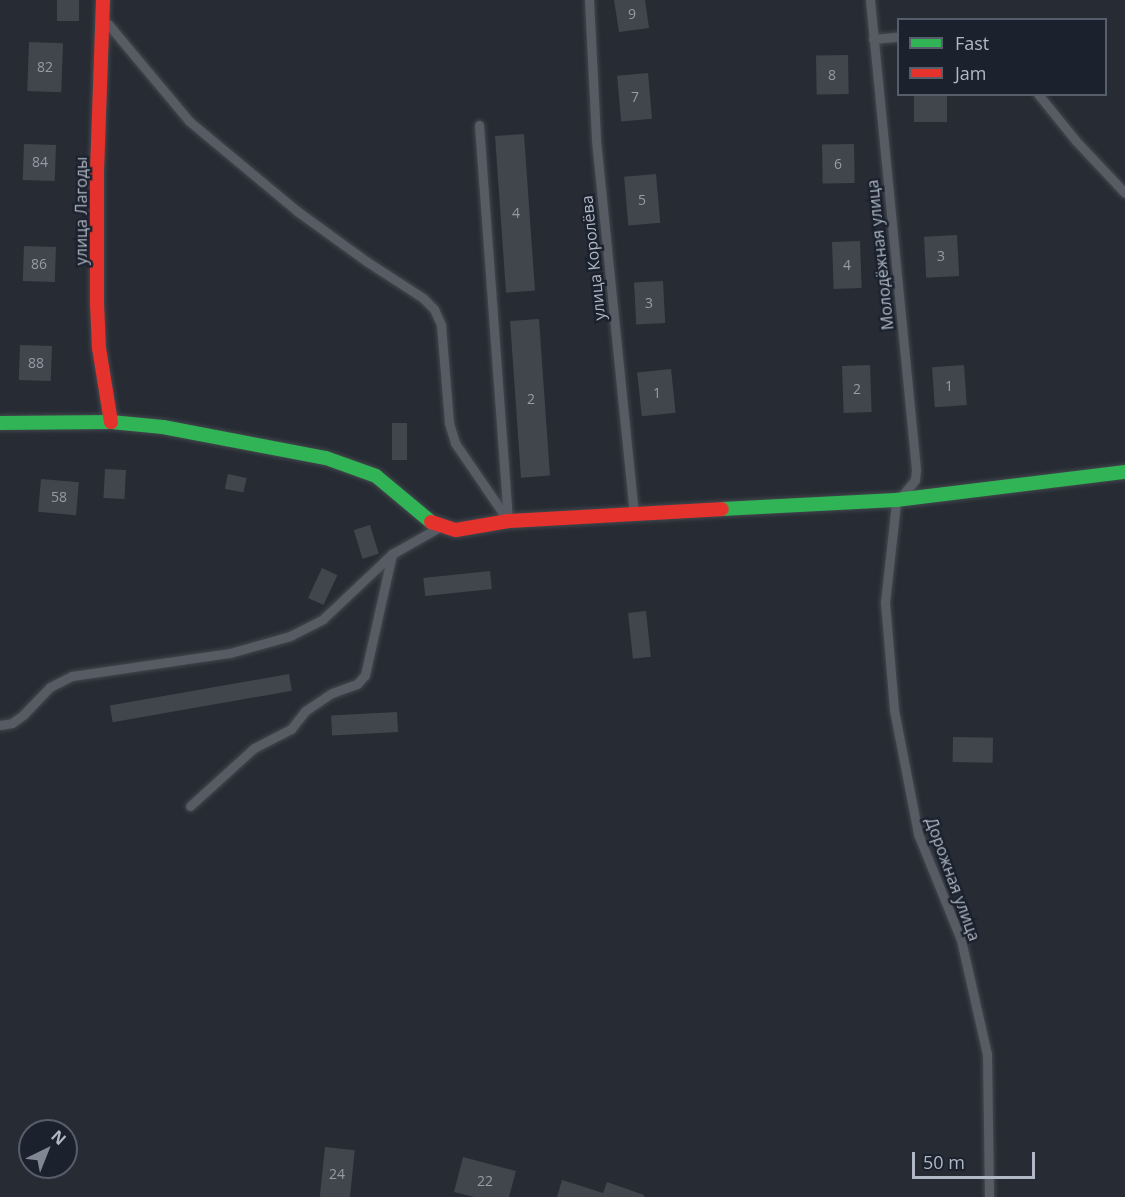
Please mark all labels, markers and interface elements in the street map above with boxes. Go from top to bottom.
house number: 9 [628,6,636,22]
legend [897,18,1107,96]
text: Fast [955,31,989,55]
house number: 82 [37,59,53,75]
text: Jam [955,61,987,85]
house number: 8 [828,67,836,83]
house number: 7 [631,89,639,105]
house number: 84 [32,154,48,170]
house number: 6 [834,156,842,172]
street label: улица Лагоды [71,157,91,265]
street label: Молодёжная улица [863,179,897,331]
house number: 5 [638,192,646,208]
street label: улица Королёва [577,195,609,321]
house number: 4 [512,205,520,221]
house number: 3 [937,248,945,264]
house number: 86 [31,256,47,272]
house number: 4 [843,257,851,273]
house number: 3 [645,295,653,311]
house number: 88 [28,355,44,371]
house number: 1 [945,378,953,394]
house number: 2 [853,381,861,397]
house number: 1 [653,385,661,401]
house number: 2 [527,391,535,407]
house number: 58 [51,489,67,505]
street label: Дорожная улица [922,815,984,943]
north arrow [18,1119,78,1179]
text: N [47,1125,71,1150]
scale bar [915,1140,1038,1178]
text: 50 m [923,1150,965,1174]
house number: 24 [329,1166,345,1182]
house number: 22 [477,1173,493,1189]

